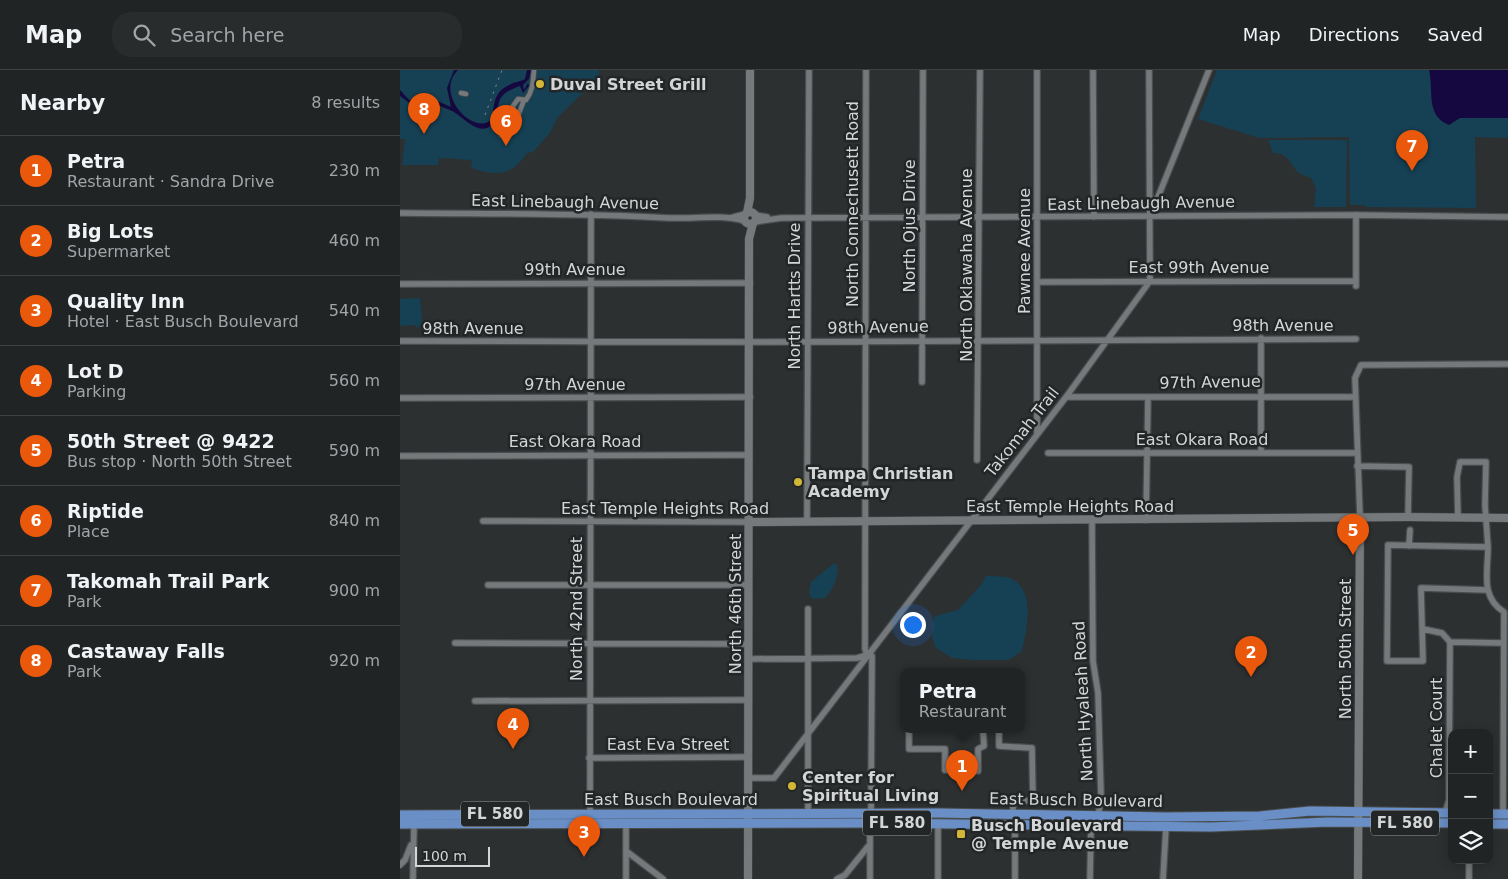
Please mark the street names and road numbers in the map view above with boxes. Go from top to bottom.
street label: North Connechusett Road [843,101,862,307]
street label: North Ojus Drive [900,159,919,293]
street label: North Oklawaha Avenue [957,168,976,362]
street label: Pawnee Avenue [1015,188,1034,314]
street label: East Linebaugh Avenue [471,191,659,213]
street label: East Linebaugh Avenue [1047,192,1235,214]
street label: North Hartts Drive [785,223,804,369]
street label: East 99th Avenue [1129,258,1269,277]
street label: 99th Avenue [524,260,626,279]
street label: 98th Avenue [1232,316,1334,335]
street label: 98th Avenue [827,317,929,337]
street label: 98th Avenue [422,319,524,338]
street label: 97th Avenue [1159,372,1261,392]
street label: 97th Avenue [524,375,626,394]
street label: Takomah Trail [980,383,1063,481]
street label: East Okara Road [1136,430,1268,449]
street label: East Okara Road [509,432,641,451]
street label: East Temple Heights Road [966,497,1174,516]
street label: East Temple Heights Road [561,499,769,518]
street label: North 46th Street [726,534,745,674]
street label: North 42nd Street [567,537,586,681]
street label: North 50th Street [1336,579,1355,719]
street label: North Hyaleah Road [1069,620,1097,782]
street label: Chalet Court [1427,678,1446,778]
street label: East Eva Street [607,735,729,754]
street label: East Busch Boulevard [989,789,1163,811]
street label: East Busch Boulevard [584,790,758,809]
road number: FL 580 [461,802,529,826]
road number: FL 580 [863,810,931,836]
road number: FL 580 [1371,810,1439,836]

